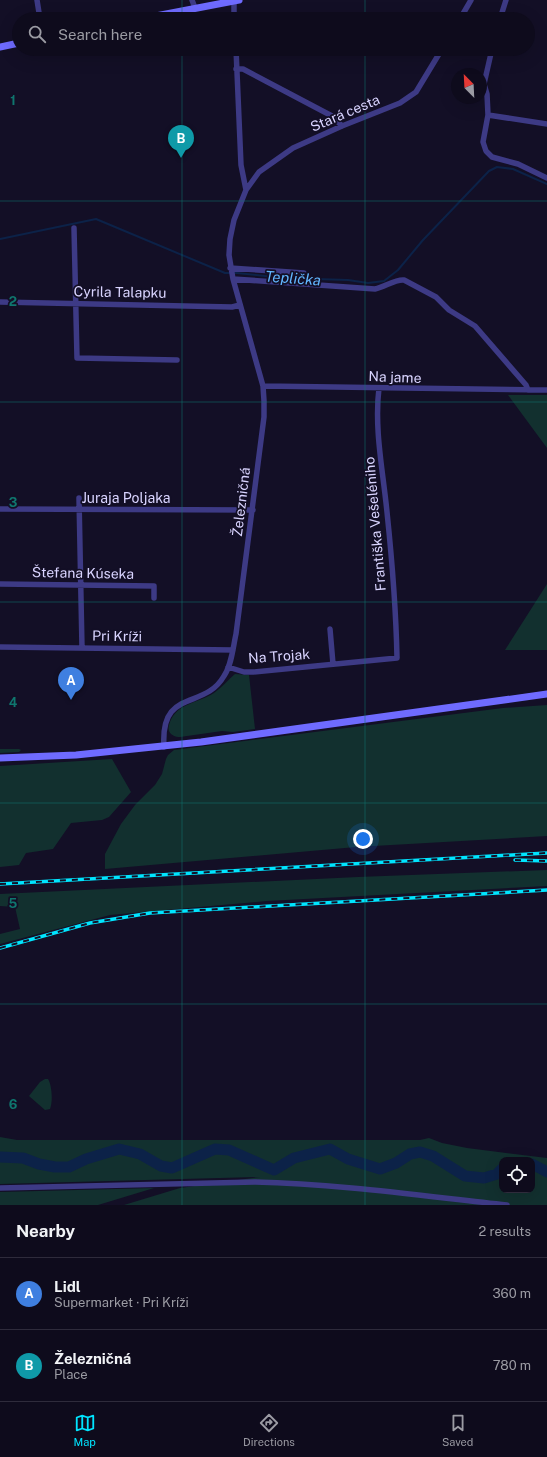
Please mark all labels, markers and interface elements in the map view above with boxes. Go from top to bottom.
search box [12,12,535,56]
icon: search [26,23,48,45]
text: Search here [58,26,142,43]
north arrow [451,68,487,104]
street label: Stará cesta [308,91,382,135]
text: 1 [10,93,16,108]
pin: B [168,125,194,158]
water label: Teplička [264,268,322,288]
street label: Cyrila Talapku [73,283,167,301]
text: 2 [9,294,17,309]
street label: Na jame [368,368,422,386]
street label: Františka Vešeléniho [361,456,389,592]
street label: Železničná [228,466,253,538]
street label: Juraja Poljaka [81,490,171,506]
text: 3 [9,495,18,510]
street label: Štefana Kúseka [32,563,134,582]
street label: Pri Kríži [92,628,142,644]
street label: Na Trojak [247,646,311,666]
pin: A [58,667,84,700]
text: 4 [9,695,18,710]
your location [353,829,373,849]
text: 5 [9,896,18,911]
text: 6 [9,1097,18,1112]
map controls [499,1157,535,1193]
button: locate [499,1157,535,1193]
text: Nearby [16,1221,75,1241]
text: 2 results [479,1224,531,1239]
text: Lidl [54,1278,81,1295]
text: A [24,1286,34,1301]
text: 360 m [493,1286,531,1301]
text: Supermarket · Pri Kríži [54,1295,189,1310]
text: Železničná [54,1350,131,1367]
text: B [25,1358,33,1373]
text: 780 m [493,1358,531,1373]
text: Place [54,1367,88,1382]
tab: Map [74,1412,96,1448]
tab: Directions [243,1412,295,1448]
tab: Saved [442,1412,473,1448]

